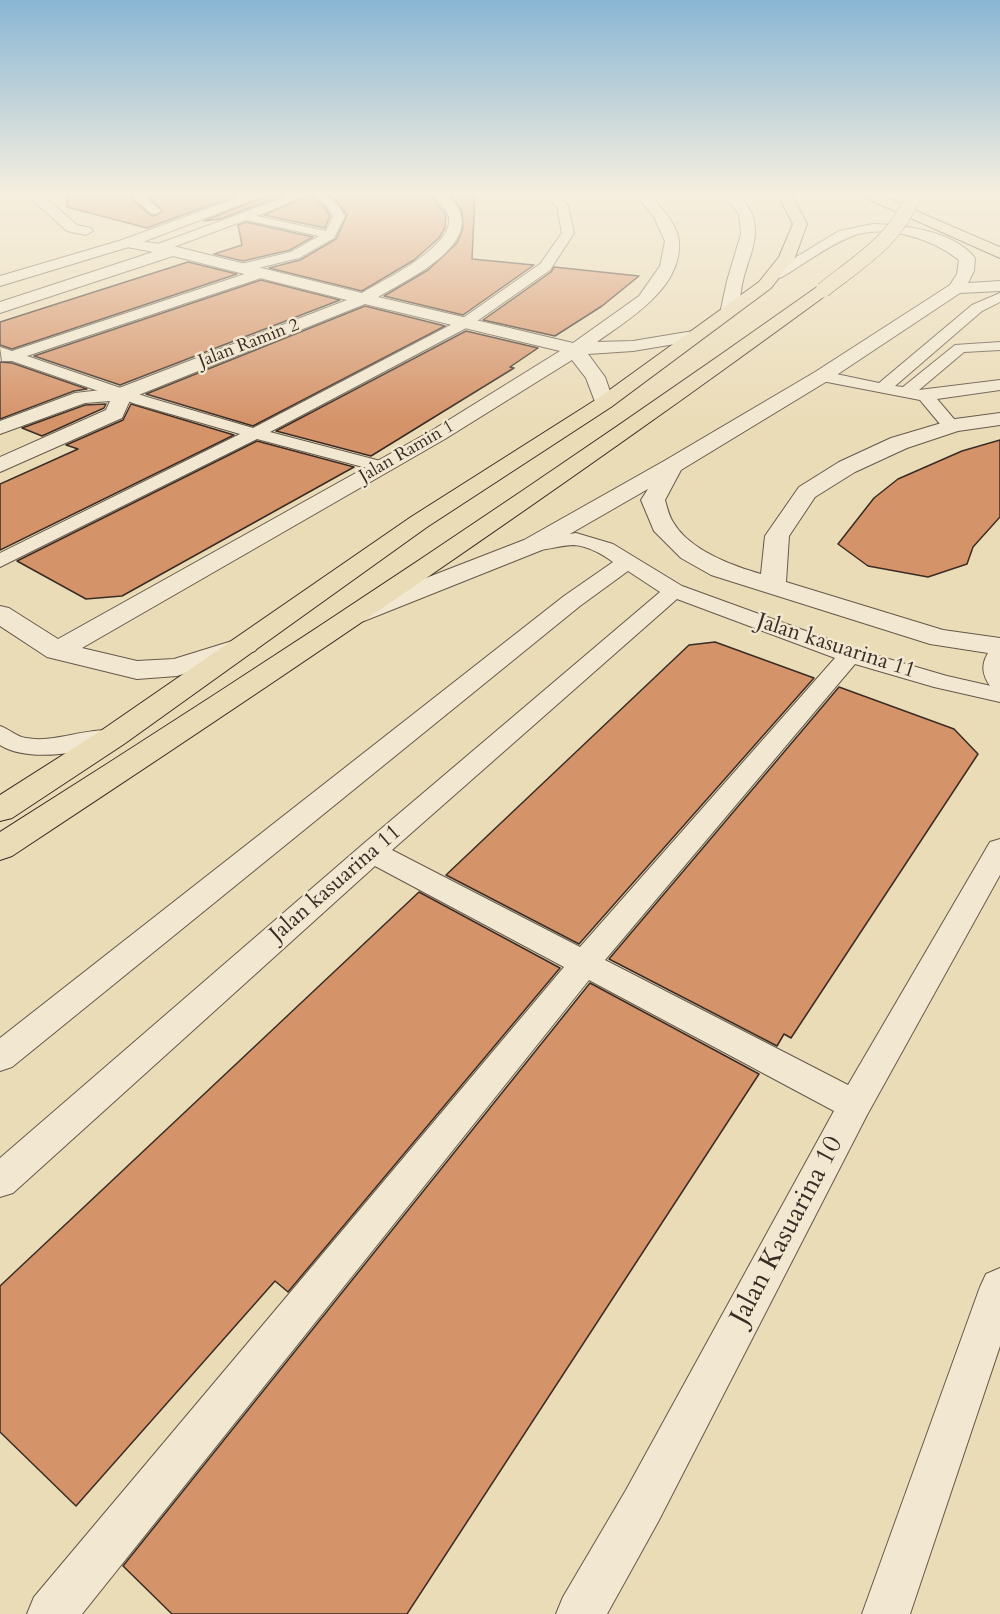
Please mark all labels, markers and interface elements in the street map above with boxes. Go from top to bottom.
street label: Jalan Ramin 2 [196,315,302,373]
street label: Jalan Ramin 1 [356,416,458,488]
street label: Jalan kasuarina 11 [753,609,919,685]
street label: Jalan kasuarina 11 [265,820,407,948]
street label: Jalan Kasuarina 10 [725,1131,851,1331]

